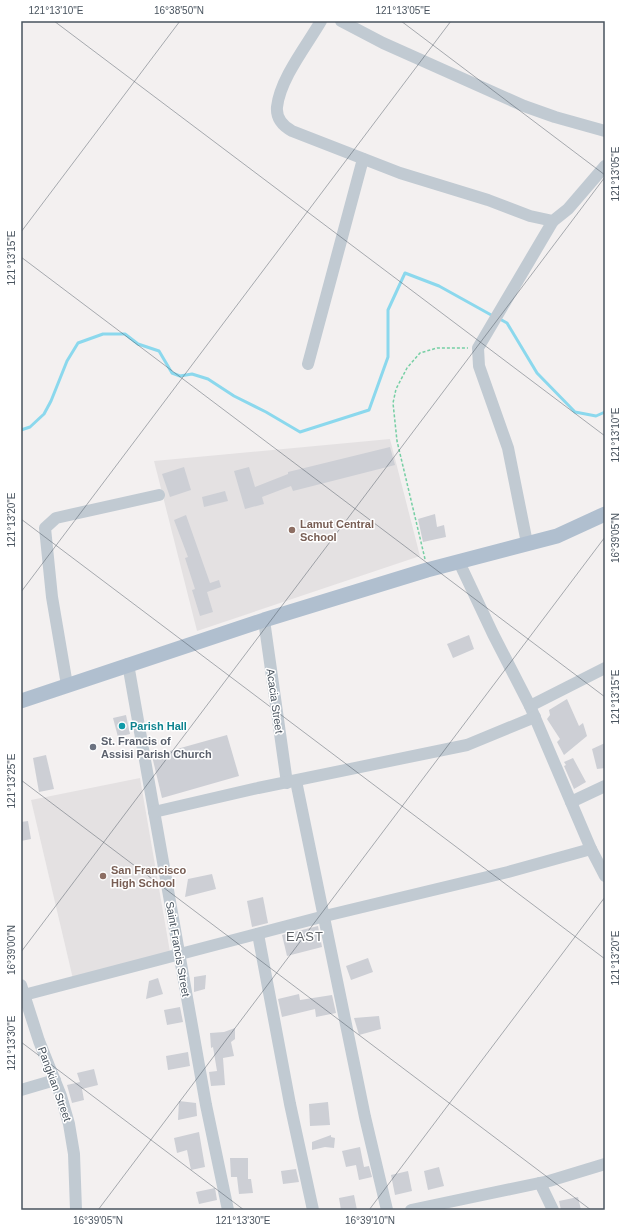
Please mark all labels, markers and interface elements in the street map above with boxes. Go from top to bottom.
text: 121°13'10"E [28,5,84,16]
text: 16°38'50"N [154,5,204,16]
text: 121°13'05"E [375,5,431,16]
text: 121°13'05"E [610,146,621,202]
text: 121°13'15"E [6,230,17,286]
text: 121°13'10"E [610,407,621,463]
text: 121°13'20"E [6,492,17,548]
text: 16°39'05"N [610,513,621,563]
place label: Lamut Central School [300,518,374,543]
marker: Lamut Central School [287,525,297,535]
street label: Acacia Street [265,668,285,734]
text: 121°13'15"E [610,669,621,725]
place label: Parish Hall [130,720,187,732]
marker: Parish Hall [117,721,127,731]
place label: St. Francis of Assisi Parish Church [101,735,212,760]
marker: St. Francis of Assisi Parish Church [88,742,98,752]
text: 121°13'25"E [6,753,17,809]
place label: San Francisco High School [111,864,186,889]
marker: San Francisco High School [98,871,108,881]
street label: Saint Francis Street [164,900,192,998]
text: 16°39'00"N [6,925,17,975]
district label: EAST [286,929,324,944]
text: 121°13'20"E [610,930,621,986]
text: 121°13'30"E [6,1015,17,1071]
street label: Pangkian Street [36,1045,74,1123]
text: 16°39'05"N [73,1215,123,1226]
text: 121°13'30"E [215,1215,271,1226]
text: 16°39'10"N [345,1215,395,1226]

